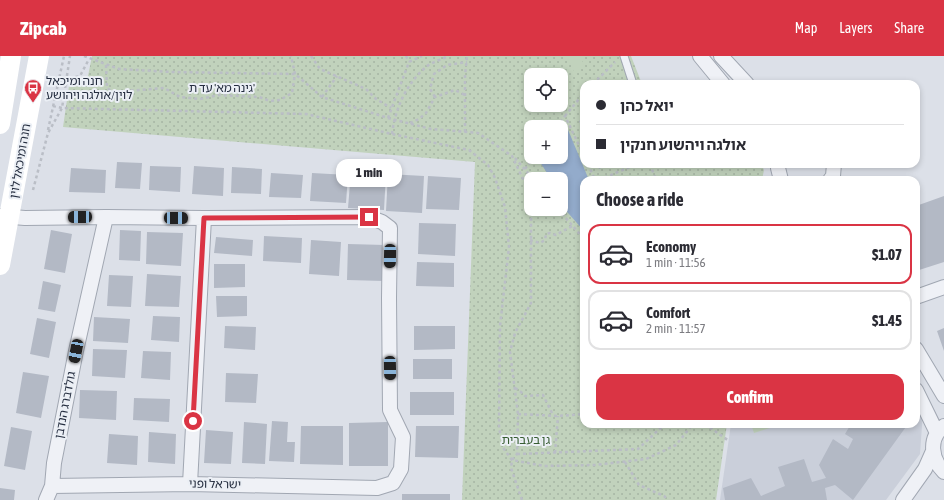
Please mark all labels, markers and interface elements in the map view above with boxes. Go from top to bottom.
text: Zipcab [20,17,67,39]
text: Map [795,20,817,36]
text: Layers [839,20,872,36]
text: Share [894,20,924,36]
map controls [524,68,568,216]
button: locate [524,68,568,112]
place label: חנה ומיכאל לוין/אולגה ויהושע [46,74,132,102]
bus stop icon: חנה ומיכאל לוין/אולגה ויהושע [23,78,43,103]
street label: גינה מא' עד ת' [189,81,255,95]
text: יואל כהן [620,97,674,114]
button: + [524,120,568,164]
street label: חנה ומיכאל לוין [7,123,33,199]
text: אולגה ויהשוע חנקין [620,136,746,153]
callout: 1 min [336,159,402,187]
text: 1 min [356,165,382,180]
button: − [524,172,568,216]
text: Choose a ride [596,189,684,210]
route end [360,208,378,226]
car [68,211,92,223]
car [164,212,188,224]
icon: car [598,236,634,272]
text: Economy [646,238,696,255]
car [384,244,396,268]
text: $1.07 [872,246,902,263]
text: 1 min · 11:56 [646,255,706,270]
icon: car [598,302,634,338]
text: Comfort [646,304,690,321]
text: $1.45 [872,312,902,329]
text: 2 min · 11:57 [646,321,706,336]
car [68,338,84,364]
car [384,356,396,380]
street label: גולדברג הנדבן [52,370,78,440]
button: Confirm [596,374,904,420]
route start [184,412,202,430]
park label: גן בעברית [502,433,551,447]
street label: ישראל ופני [189,477,241,491]

